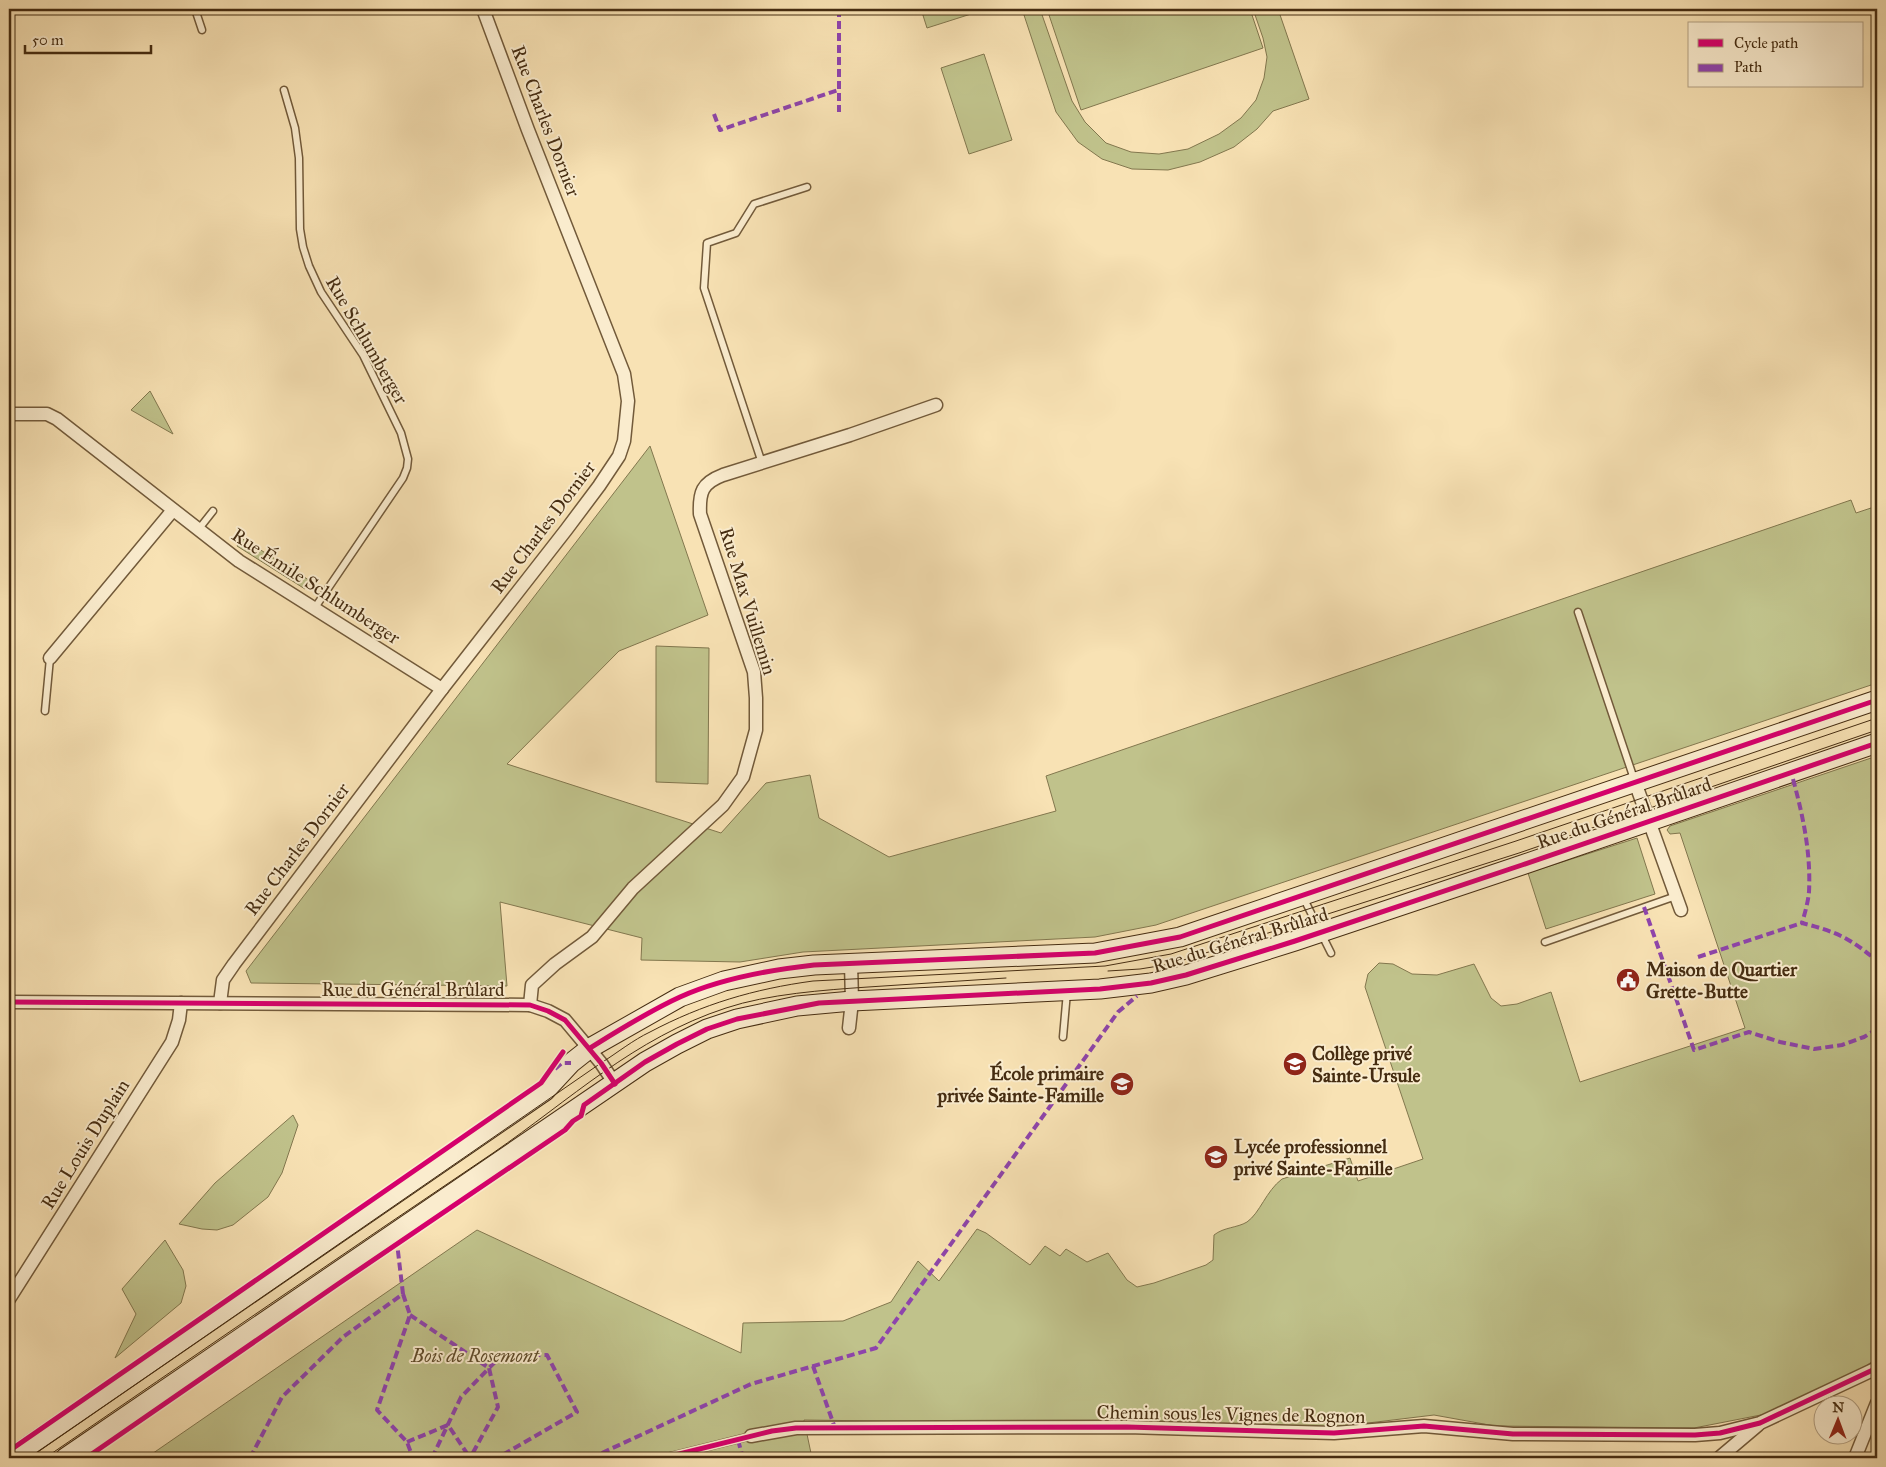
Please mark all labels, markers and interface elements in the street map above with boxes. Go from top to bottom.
scale bar [25,22,151,54]
legend [1688,22,1864,88]
text: 50 m [32,31,64,49]
text: Cycle path [1734,34,1799,52]
street label: Rue Charles Dornier [507,42,586,201]
text: Path [1734,58,1763,76]
street label: Rue Schlumberger [320,272,413,409]
street label: Rue Charles Dornier [486,455,601,598]
street label: Rue Émile Schlumberger [227,522,406,650]
street label: Rue Max Vuillemin [715,524,781,678]
street label: Rue du Général Brûlard [1534,772,1715,854]
street label: Rue Charles Dornier [240,777,355,920]
street label: Rue du Général Brûlard [1149,902,1331,978]
place label: Maison de Quartier Grette-Butte [1646,958,1798,1003]
public building icon: Maison de Quartier Grette-Butte [1615,967,1641,993]
street label: Rue du Général Brûlard [321,978,505,1001]
place label: Collège privé Sainte-Ursule [1312,1042,1421,1087]
school or university icon: Collège privé Sainte-Ursule [1282,1051,1308,1077]
place label: École primaire privée Sainte-Famille [937,1060,1104,1108]
school or university icon: École primaire privée Sainte-Famille [1109,1071,1135,1097]
street label: Rue Louis Duplain [36,1075,134,1213]
place label: Lycée professionnel privé Sainte-Famille [1233,1135,1393,1181]
school or university icon: Lycée professionnel privé Sainte-Famille [1203,1144,1229,1170]
park label: Bois de Rosemont [410,1344,540,1367]
north arrow [1814,1394,1864,1444]
text: N [1832,1399,1844,1416]
street label: Chemin sous les Vignes de Rognon [1096,1400,1366,1429]

